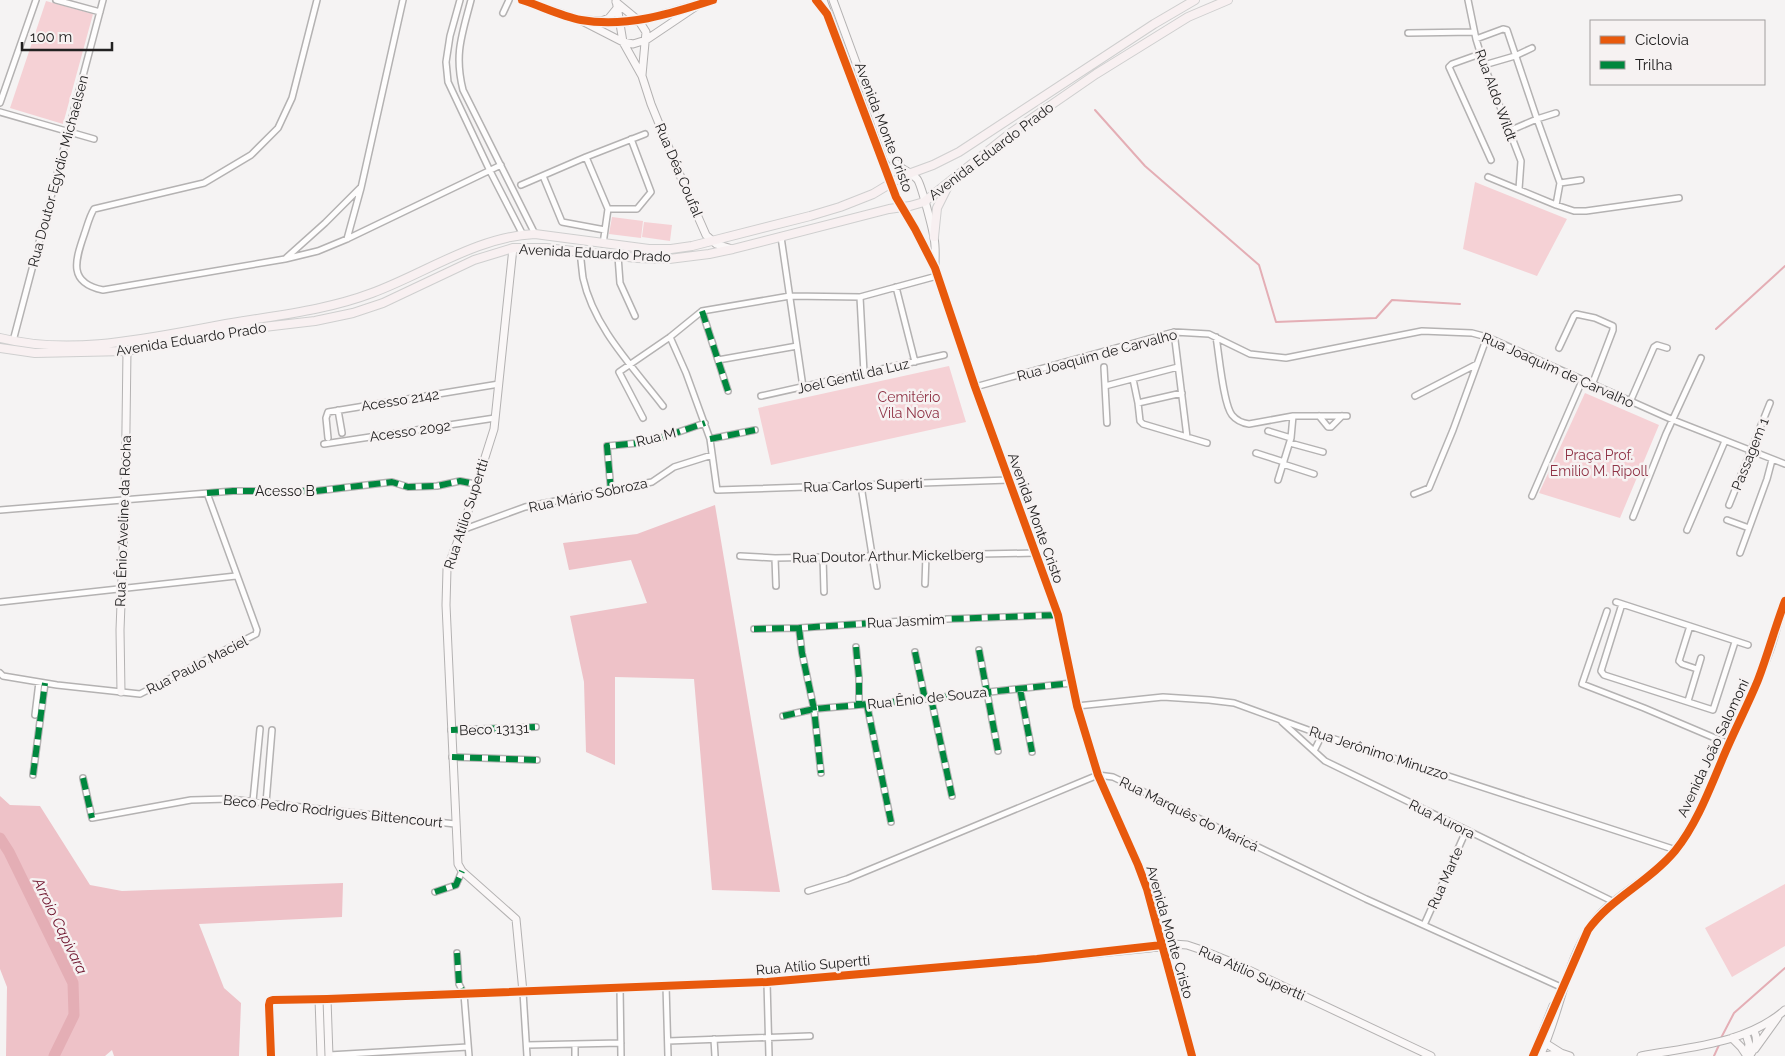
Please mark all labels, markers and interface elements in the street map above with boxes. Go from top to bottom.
scale bar [22,20,112,52]
legend [1590,20,1765,85]
text: 100 m [30,28,72,46]
text: Ciclovia [1635,31,1689,49]
street label: Rua Aldo Wildt [1472,47,1520,143]
text: Trilha [1635,56,1672,74]
street label: Avenida Monte Cristo [852,60,916,194]
street label: Rua Doutor Egydio Michaelsen [25,73,91,269]
street label: Avenida Eduardo Prado [925,99,1057,203]
street label: Rua Déa Coufal [652,121,706,219]
street label: Avenida Eduardo Prado [519,241,671,265]
street label: Avenida Eduardo Prado [115,319,267,359]
street label: Rua Joaquim de Carvalho [1015,326,1179,384]
street label: Rua Joaquim de Carvalho [1479,329,1637,411]
street label: Joel Gentil da Luz [795,355,911,397]
street label: Acesso 2142 [360,386,440,414]
park label: Cemitério Vila Nova [878,389,940,421]
street label: Passagem 1 [1728,415,1772,493]
street label: Acesso 2092 [368,417,452,445]
street label: Rua M [634,424,678,450]
street label: Rua Ênio Aveline da Rocha [111,435,134,607]
park label: Praça Prof. Emilio M. Ripoll [1550,447,1648,479]
street label: Avenida Monte Cristo [1005,451,1067,585]
street label: Rua Atílio Supertti [441,457,491,571]
street label: Rua Mário Sobroza [527,475,649,515]
street label: Rua Carlos Superti [803,475,923,495]
street label: Acesso B [255,483,315,499]
street label: Rua Doutor Arthur Mickelberg [792,546,984,566]
street label: Rua Jasmim [867,611,945,631]
street label: Rua Paulo Maciel [144,632,250,697]
street label: Avenida João Salomoni [1674,676,1752,820]
street label: Rua Ênio de Souza [866,683,988,712]
street label: Beco 13131 [459,720,529,738]
street label: Rua Jerônimo Minuzzo [1307,723,1451,783]
street label: Rua Marquês do Maricá [1117,773,1261,855]
street label: Beco Pedro Rodrigues Bittencourt [223,792,444,831]
street label: Rua Aurora [1406,796,1478,842]
street label: Rua Marte [1424,845,1466,911]
street label: Avenida Monte Cristo [1143,864,1197,1000]
water label: Arroio Capivara [28,874,91,977]
street label: Rua Atílio Supertti [1196,942,1308,1004]
street label: Rua Atílio Supertti [755,952,871,978]

